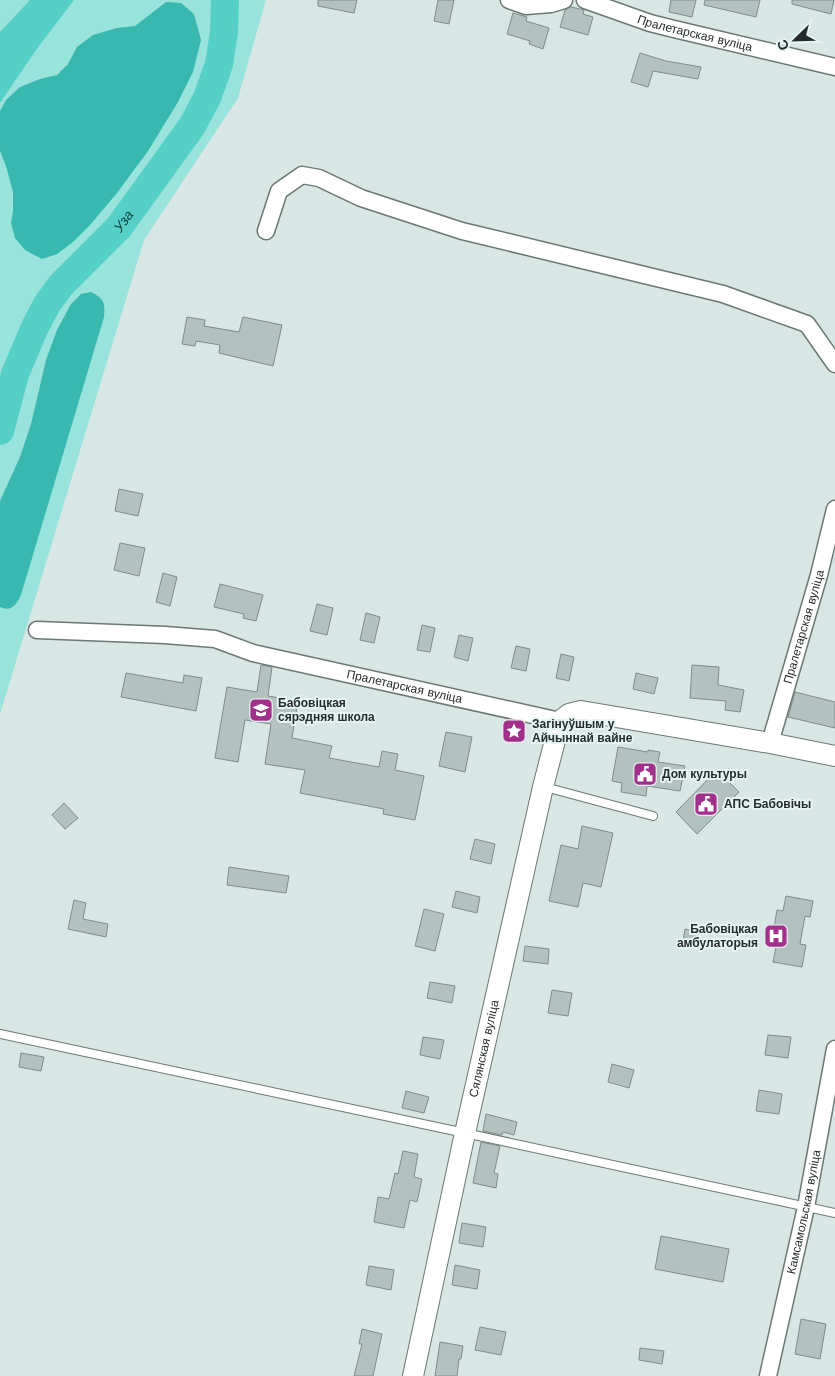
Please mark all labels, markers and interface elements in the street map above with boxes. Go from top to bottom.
street label: Пралетарская вуліца [635,12,754,54]
north arrow [770,15,820,65]
text: С [774,37,792,53]
water label: Уза [110,207,137,236]
street label: Пралетарская вуліца [781,568,827,685]
street label: Пралетарская вуліца [345,667,464,706]
place label: Бабовіцкая сярэдняя школа [278,696,375,724]
school or university icon: Бабовіцкая сярэдняя школа [248,697,274,723]
place label: Загінуўшым у Айчыннай вайне [532,717,633,745]
place icon: Загінуўшым у Айчыннай вайне [501,718,527,744]
public building icon: Дом культуры [632,761,658,787]
place label: Дом культуры [662,767,747,781]
public building icon: АПС Бабовічы [693,791,719,817]
place label: АПС Бабовічы [724,797,811,811]
place label: Бабовіцкая амбулаторыя [677,922,758,950]
hospital icon: Бабовіцкая амбулаторыя [763,923,789,949]
street label: Сялянская вуліца [466,998,502,1099]
street label: Камсамольская вуліца [784,1148,823,1275]

